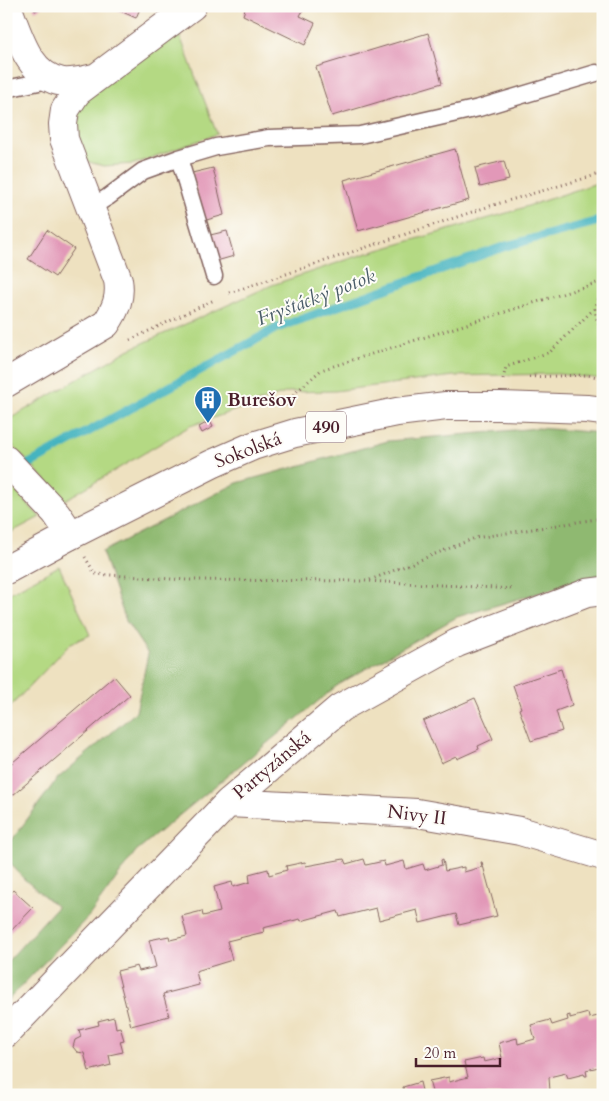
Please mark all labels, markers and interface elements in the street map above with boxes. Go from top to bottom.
water label: Fryštácký potok [253,262,379,332]
building icon: Burešov [193,385,223,424]
place label: Burešov [227,387,297,413]
road number: 490 [306,412,346,442]
street label: Sokolská [211,425,285,475]
street label: Partyzánská [227,725,317,805]
street label: Nivy II [386,798,448,832]
scale bar [416,1036,500,1068]
text: 20 m [424,1043,456,1063]

